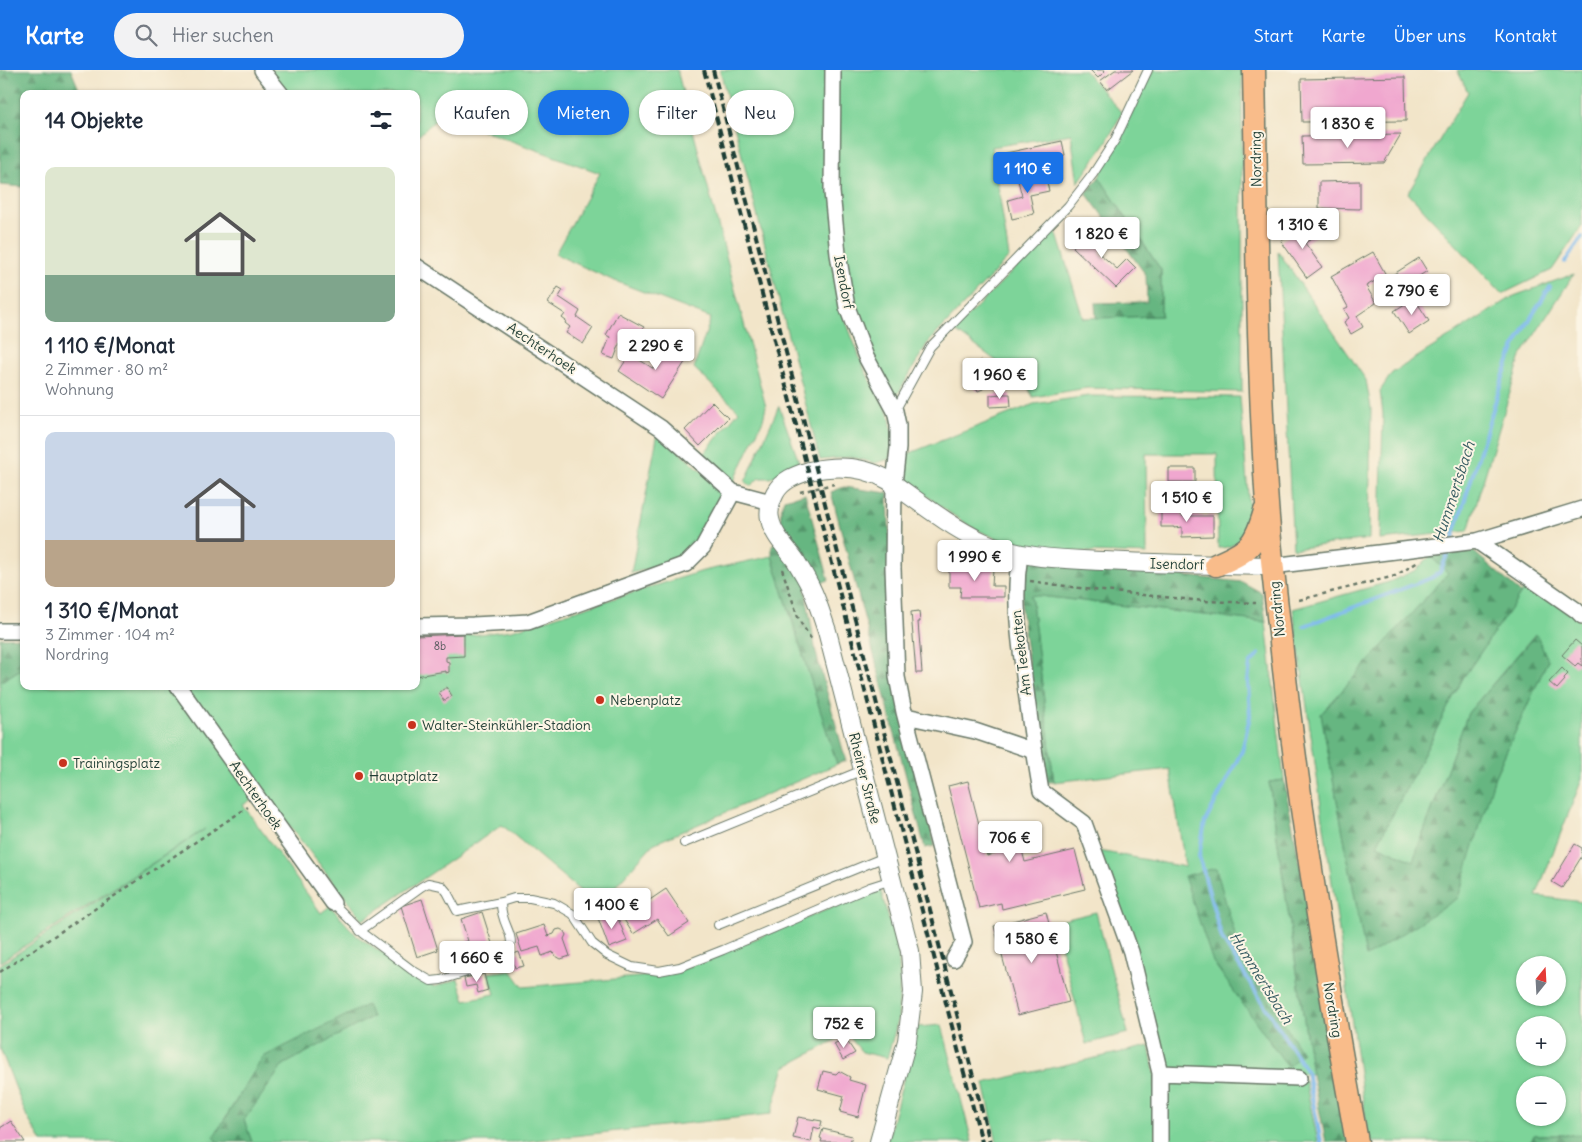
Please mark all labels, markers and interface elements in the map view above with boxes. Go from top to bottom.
search box [114,13,464,58]
text: Karte [25,20,84,50]
icon: search [132,21,160,49]
text: Hier suchen [172,23,274,47]
text: Start [1254,24,1293,47]
text: Karte [1321,24,1366,47]
text: Über uns [1394,24,1466,47]
text: Kontakt [1494,24,1557,47]
chip: Kaufen [435,90,528,135]
chip: Mieten [538,90,629,135]
chip: Filter [639,90,716,135]
chip: Neu [726,90,794,135]
icon: filters [367,106,395,134]
pin: 1 830 € [1302,106,1394,149]
text: 14 Objekte [45,107,143,134]
text: 1 830 € [1321,113,1375,133]
street label: Nordring [1247,131,1265,187]
pin: 1 110 € [982,152,1074,194]
text: 1 110 € [1004,158,1052,178]
icon: home [175,199,265,289]
pin: 1 310 € [1257,208,1349,250]
text: 1 310 € [1278,214,1328,234]
pin: 1 820 € [1056,216,1148,259]
text: 1 820 € [1076,223,1128,243]
street label: Isendorf [830,254,858,311]
pin: 2 790 € [1366,274,1458,316]
text: 2 790 € [1385,280,1439,300]
street label: Aechterhoek [504,318,580,378]
pin: 2 290 € [610,328,702,371]
text: 1 110 €/Monat [45,332,175,359]
text: 2 290 € [628,335,684,355]
pin: 1 960 € [954,358,1046,400]
text: 2 Zimmer · 80 m² [45,359,168,379]
text: 1 960 € [973,364,1027,384]
text: Wohnung [45,379,114,399]
water label: Hummertsbach [1428,439,1479,545]
icon: home [175,465,265,555]
pin: 1 510 € [1141,480,1233,523]
text: 1 510 € [1162,487,1212,507]
pin: 1 990 € [929,540,1021,582]
text: 1 990 € [948,546,1002,566]
street label: Isendorf [1150,555,1205,573]
street label: Nordring [1265,580,1289,638]
text: 1 310 €/Monat [45,597,178,624]
street label: Am Teekotten [1007,609,1035,697]
text: 3 Zimmer · 104 m² [45,624,175,644]
house number: 8b [434,639,446,653]
text: Nordring [45,644,109,664]
place label: Nebenplatz [610,691,681,709]
marker: Nebenplatz [594,694,606,706]
place label: Walter-Steinkühler-Stadion [422,716,591,734]
marker: Walter-Steinkühler-Stadion [406,719,418,731]
street label: Rheiner Straße [845,731,885,825]
place label: Trainingsplatz [73,754,160,772]
marker: Trainingsplatz [57,757,69,769]
street label: Aechterhoek [226,757,286,833]
place label: Hauptplatz [369,767,439,785]
marker: Hauptplatz [353,770,365,782]
pin: 706 € [975,820,1045,863]
text: 706 € [989,827,1031,847]
pin: 1 400 € [566,888,658,930]
text: 1 400 € [585,894,639,914]
pin: 1 580 € [986,922,1078,964]
text: 1 580 € [1005,928,1059,948]
water label: Hummertsbach [1226,928,1297,1028]
pin: 1 660 € [431,940,523,983]
text: 1 660 € [450,947,504,967]
north arrow [1516,956,1566,1006]
map controls [1516,956,1566,1126]
street label: Nordring [1319,981,1347,1039]
pin: 752 € [809,1006,879,1049]
text: 752 € [824,1013,864,1033]
button: + [1516,1016,1566,1066]
button: − [1516,1076,1566,1126]

